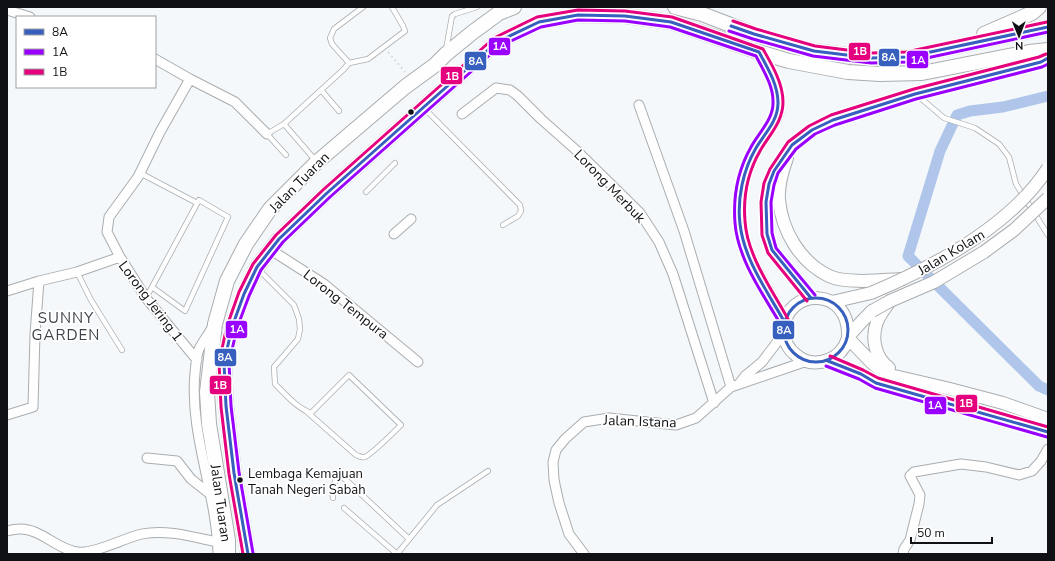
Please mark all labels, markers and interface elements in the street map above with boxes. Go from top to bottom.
legend [16,16,156,88]
north arrow [999,16,1039,56]
text: 8A [52,24,68,40]
line badge: 1A [488,37,511,56]
text: N [1015,38,1023,53]
text: 1A [493,39,508,54]
line badge: 1B [848,42,871,61]
text: 1A [52,44,68,60]
text: 1B [853,44,867,59]
line badge: 8A [878,48,900,67]
text: 8A [882,50,897,65]
line badge: 1A [906,50,929,69]
line badge: 8A [464,51,487,71]
text: 1A [911,53,926,68]
text: 8A [469,54,484,69]
text: 1B [52,64,67,80]
line badge: 1B [440,66,463,85]
text: 1B [445,69,459,84]
unlabelled marker [406,107,416,117]
street label: Lorong Merbuk [570,145,650,228]
street label: Jalan Tuaran [264,148,334,217]
street label: Jalan Kolam [913,225,988,280]
street label: Lorong Jering 1 [114,257,187,345]
street label: Lorong Tempura [299,265,392,344]
district label: SUNNY GARDEN [32,308,100,345]
line badge: 1A [225,320,248,339]
line badge: 8A [772,320,795,340]
text: 1A [230,322,245,337]
text: 8A [777,323,792,338]
line badge: 8A [214,348,237,367]
text: 8A [218,350,233,365]
line badge: 1B [209,375,232,395]
text: 1B [213,378,227,393]
line badge: 1B [955,394,978,413]
line badge: 1A [924,396,947,415]
text: 1B [959,396,973,411]
text: 1A [928,398,943,413]
street label: Jalan Istana [602,411,677,432]
street label: Jalan Tuaran [206,462,235,543]
place label: Lembaga Kemajuan Tanah Negeri Sabah [248,465,366,499]
marker: Lembaga Kemajuan Tanah Negeri Sabah [235,475,245,485]
scale bar [911,519,992,545]
text: 50 m [917,525,945,541]

